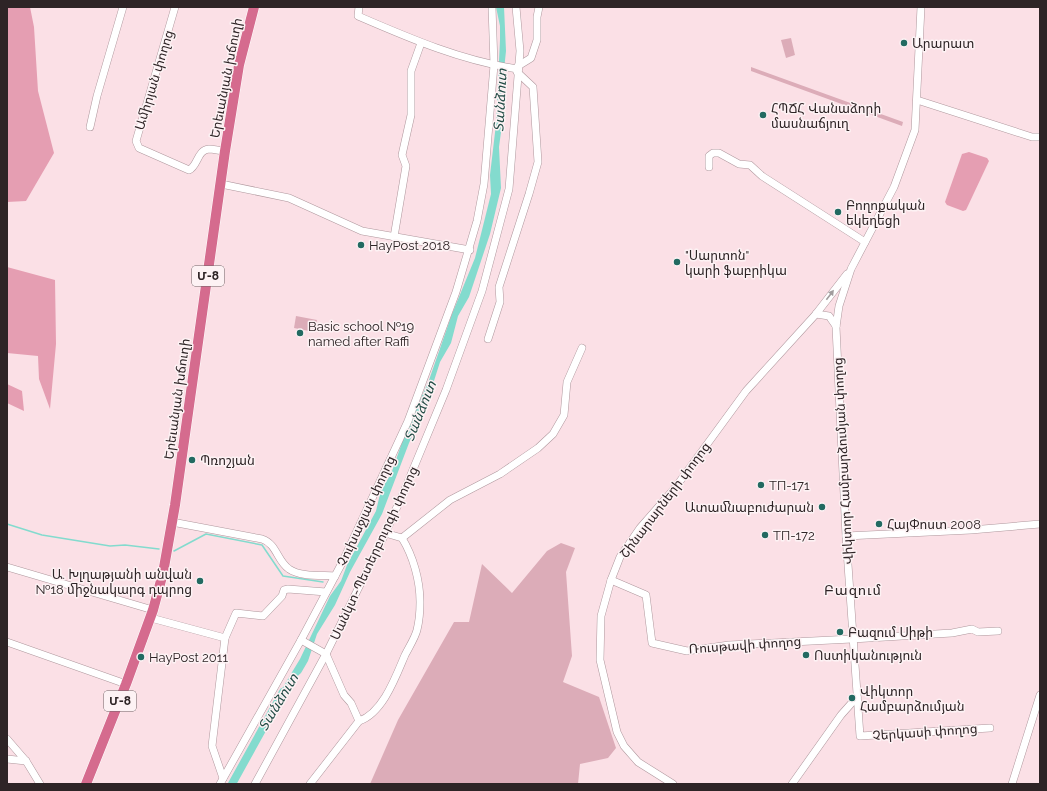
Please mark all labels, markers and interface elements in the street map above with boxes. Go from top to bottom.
street label: Երեւանյան խճուղի [207,17,245,139]
street label: Ամիրյան փողոց [132,28,176,132]
place label: Արարատ [912,36,974,51]
marker: Արարատ [899,38,909,48]
water label: Տանձուտ [490,67,510,132]
place label: ՀՊՃՀ Վանաձորի մասնաճյուղ [771,101,881,131]
marker: ՀՊՃՀ Վանաձորի մասնաճյուղ [758,110,768,120]
place label: Բողոքական եկեղեցի [846,198,925,228]
marker: Բողոքական եկեղեցի [833,207,843,217]
place label: HayPost 2018 [369,238,450,253]
marker: HayPost 2018 [356,240,366,250]
place label: "Սարտոն" կարի ֆաբրիկա [685,248,787,278]
marker: "Սարտոն" կարի ֆաբրիկա [672,257,682,267]
road number: Մ-8 [192,266,224,286]
one-way arrow [826,290,835,301]
place label: Basic school №19 named after Raffi [308,319,415,349]
marker: Basic school №19 named after Raffi [295,328,305,338]
street label: Երեւանյան խճուղի [161,338,193,460]
street label: Վիկտոր Համբարձումյան փողոց [830,357,856,565]
water label: Տանձուտ [401,378,440,443]
street label: Շինարարների փողոց [617,439,713,561]
place label: Պռոշյան [200,453,255,468]
street label: Չուխաջյան փողոց [334,453,398,569]
marker: Պռոշյան [187,455,197,465]
street label: Սանկտ-Պետերբուրգի փողոց [327,464,421,642]
place label: ТП-171 [769,478,810,493]
marker: ТП-171 [756,480,766,490]
place label: Ատամնաբուժարան [685,500,814,515]
marker: Ատամնաբուժարան [817,502,827,512]
place label: ՀայՓոստ 2008 [887,517,981,532]
marker: ՀայՓոստ 2008 [874,519,884,529]
place label: ТП-172 [773,528,815,543]
marker: ТП-172 [760,530,770,540]
place label: Ա. Խլղաթյանի անվան №18 միջնակարգ դպրոց [36,567,192,597]
marker: Ա. Խլղաթյանի անվան №18 միջնակարգ դպրոց [195,576,205,586]
district label: Բազում [824,582,882,598]
place label: Բազում Սիթի [848,625,933,640]
marker: Բազում Սիթի [835,627,845,637]
street label: Ռուսթավի փողոց [688,634,802,656]
place label: Ոստիկանություն [814,648,922,663]
place label: HayPost 2011 [149,650,228,665]
marker: Ոստիկանություն [801,650,811,660]
marker: HayPost 2011 [136,652,146,662]
water label: Տանձուտ [255,670,302,733]
place label: Վիկտոր Համբարձումյան [860,684,965,714]
road number: Մ-8 [104,691,136,711]
marker: Վիկտոր Համբարձումյան [847,693,857,703]
street label: Չերկասի փողոց [872,721,978,743]

